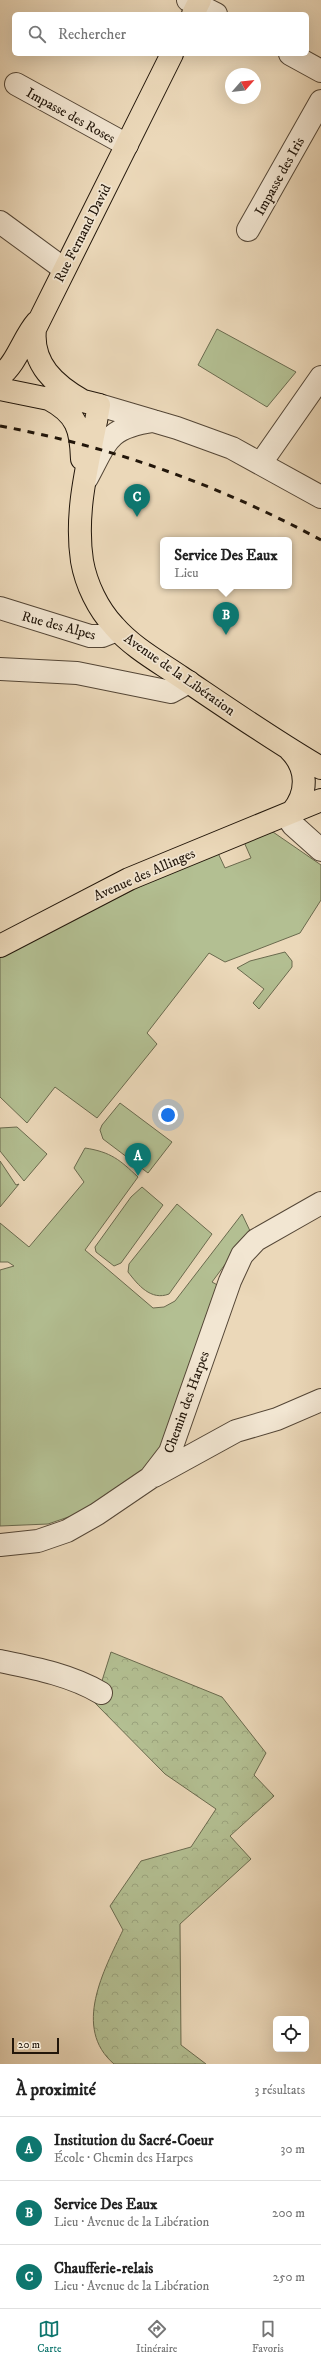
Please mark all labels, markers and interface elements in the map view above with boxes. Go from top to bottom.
search box [12,12,309,56]
icon: search [26,23,48,45]
text: Rechercher [58,25,126,44]
north arrow [225,68,261,104]
street label: Impasse des Roses [23,84,118,148]
street label: Impasse des Iris [251,134,309,219]
street label: Rue Fernand David [50,181,115,286]
pin: C [124,484,150,517]
popup [160,537,292,589]
text: Service Des Eaux [174,546,278,565]
text: Lieu [174,565,199,581]
pin: B [213,602,239,635]
street label: Rue des Alpes [20,607,98,645]
street label: Avenue de la Libération [120,630,239,720]
street label: Avenue des Allinges [91,844,198,905]
your location [158,1105,178,1125]
pin: A [125,1143,151,1176]
street label: Chemin des Harpes [160,1348,214,1456]
map controls [273,2016,309,2052]
button: locate [273,2016,309,2052]
scale bar [12,2036,59,2055]
text: 20 m [18,2038,40,2052]
text: À proximité [16,2079,96,2101]
text: 3 résultats [254,2082,305,2098]
text: Institution du Sacré-Coeur [54,2131,214,2150]
text: A [25,2141,33,2157]
text: 30 m [281,2141,305,2157]
text: École · Chemin des Harpes [54,2150,193,2166]
text: Service Des Eaux [54,2195,157,2214]
text: B [25,2205,33,2221]
text: 200 m [272,2205,305,2221]
text: Lieu · Avenue de la Libération [54,2214,209,2230]
text: Chaufferie-relais [54,2259,153,2278]
text: C [25,2269,33,2285]
text: 250 m [273,2269,305,2285]
text: Lieu · Avenue de la Libération [54,2278,209,2294]
tab: Carte [37,2318,61,2356]
tab: Itinéraire [136,2318,177,2356]
tab: Favoris [252,2318,284,2356]

